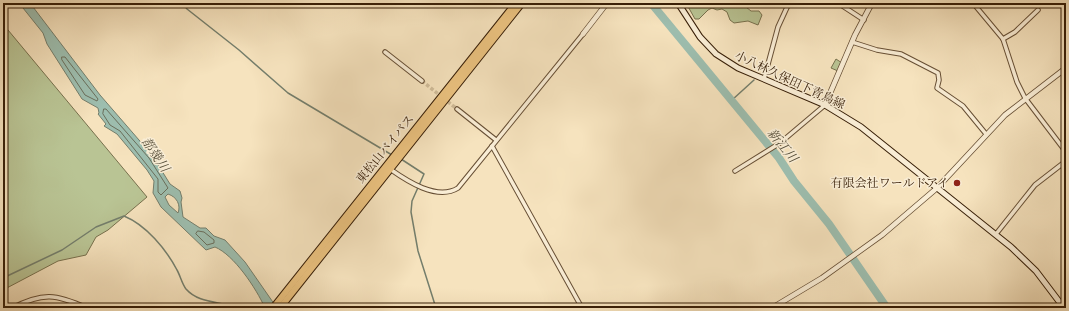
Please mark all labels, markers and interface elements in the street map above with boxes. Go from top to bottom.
street label: 小八林久保田下青鳥線 [733,48,847,112]
street label: 東松山バイパス [353,112,417,186]
water label: 新江川 [765,126,801,167]
water label: 都幾川 [138,134,173,176]
place label: 有限会社ワールドアイ [831,176,949,190]
marker: 有限会社ワールドアイ [952,178,962,188]

